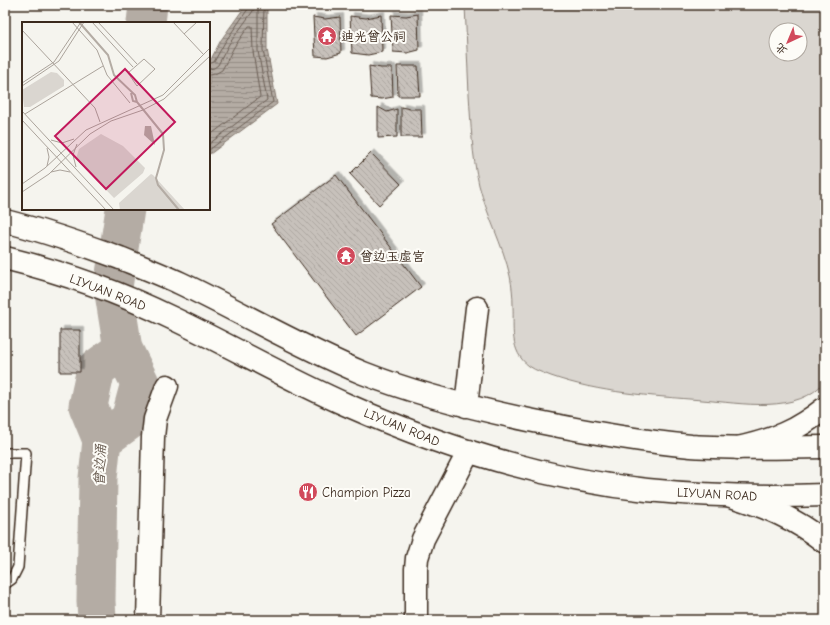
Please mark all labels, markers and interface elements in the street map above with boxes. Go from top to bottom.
inset map [22,22,210,210]
north arrow [768,22,808,62]
temple icon: 迪光曾公祠 [316,25,338,47]
place label: 迪光曾公祠 [341,29,406,44]
text: 北 [773,40,790,57]
temple icon: 曾边玉虚宫 [335,245,357,267]
place label: 曾边玉虚宫 [360,249,425,264]
street label: LIYUAN ROAD [68,271,148,313]
street label: LIYUAN ROAD [362,405,442,449]
water label: 曾边涌 [90,443,110,486]
restaurant icon: Champion Pizza [297,481,319,503]
street label: LIYUAN ROAD [676,484,758,504]
place label: Champion Pizza [322,485,411,500]

